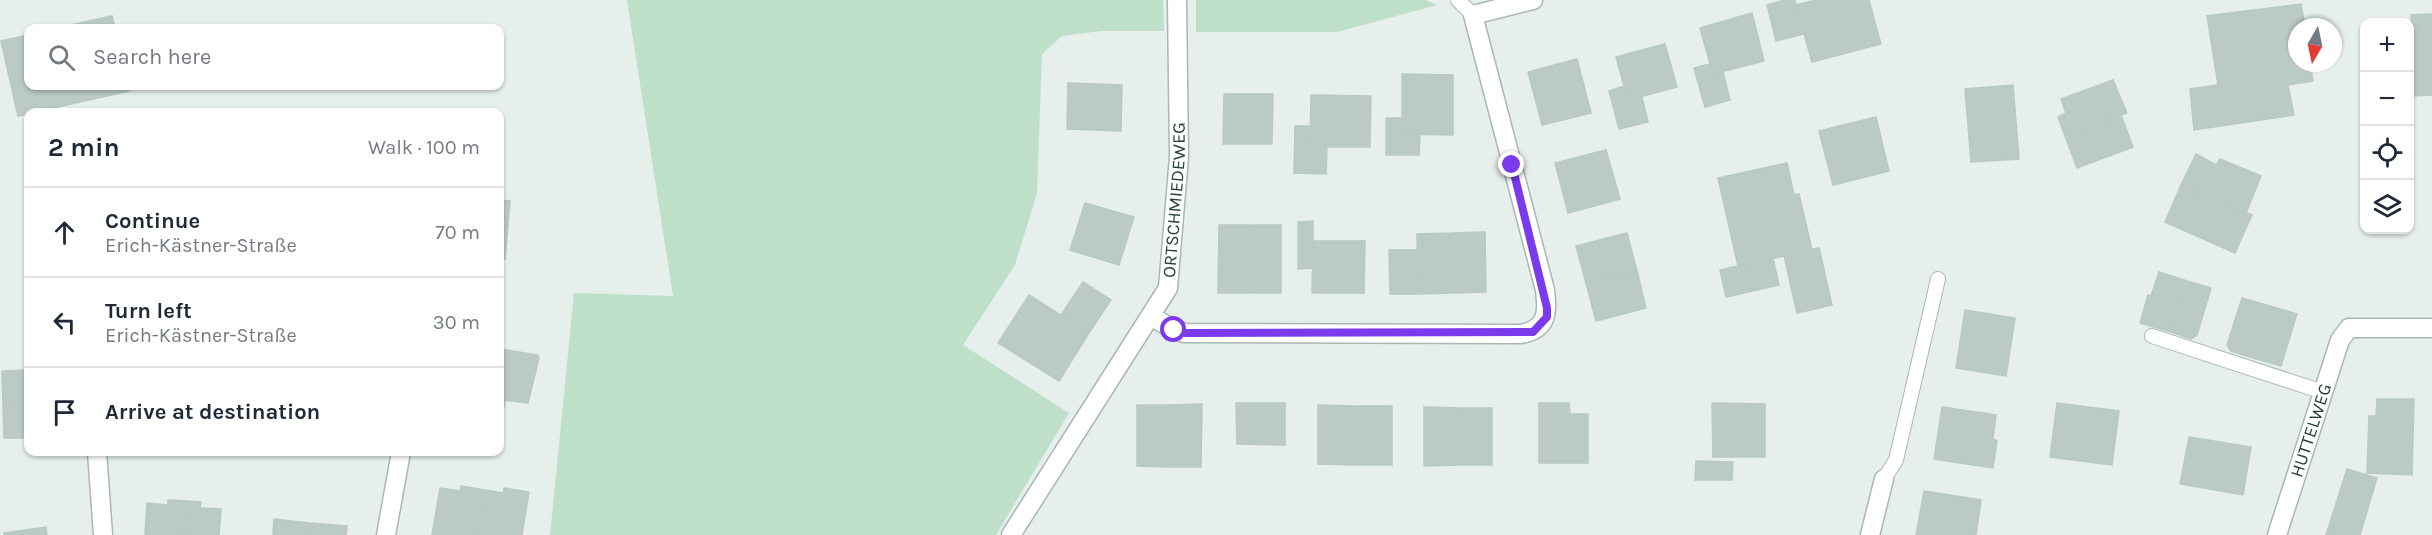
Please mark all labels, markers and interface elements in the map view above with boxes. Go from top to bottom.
north arrow [2288,18,2342,72]
map controls [2360,18,2414,234]
button: + [2360,18,2414,72]
search box [24,24,504,90]
icon: search [45,41,78,74]
text: Search here [93,44,211,70]
button: − [2360,72,2414,126]
street label: ORTSCHMIEDEWEG [1158,122,1190,279]
button: locate [2360,126,2414,180]
text: 2 min [48,132,120,163]
text: Walk · 100 m [368,136,480,159]
route end [1498,151,1524,177]
button: layers [2360,180,2414,234]
text: Continue [105,208,200,234]
icon: ahead [48,216,81,249]
text: 70 m [435,221,480,244]
text: Erich-Kästner-Straße [105,234,297,257]
text: Turn left [105,298,192,324]
icon: left [48,306,81,339]
text: 30 m [433,311,480,334]
route start [1160,316,1186,342]
text: Erich-Kästner-Straße [105,324,297,347]
street label: HUTTELWEG [2285,381,2336,480]
icon: arrive [48,396,81,429]
text: Arrive at destination [105,399,320,425]

